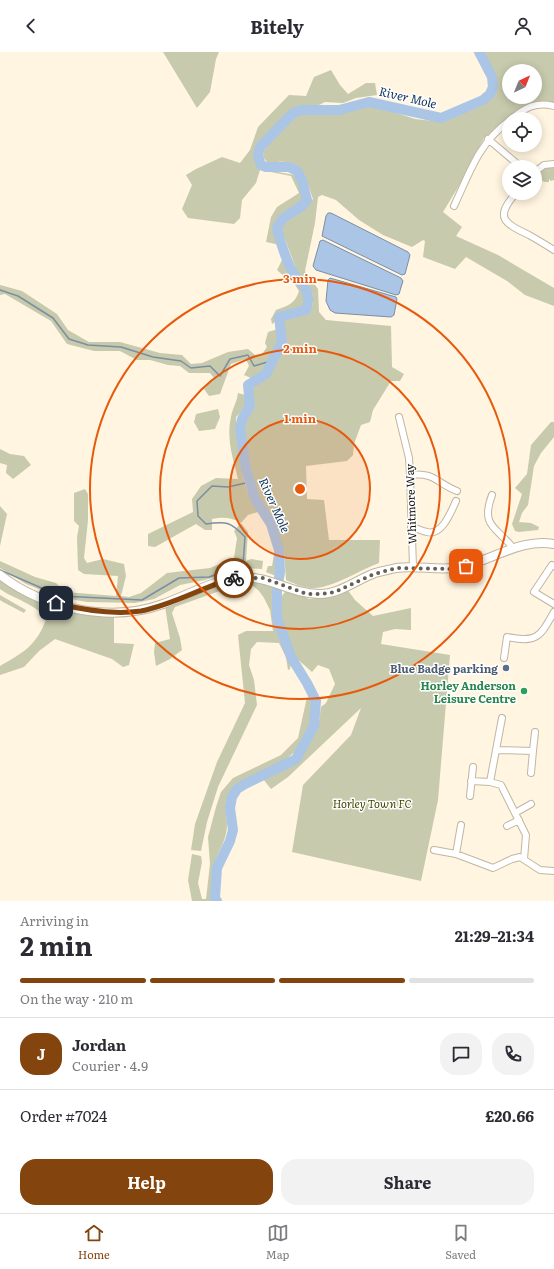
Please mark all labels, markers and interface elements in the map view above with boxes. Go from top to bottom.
text: Bitely [250,13,304,40]
icon: back [20,15,42,37]
icon: person [512,15,534,37]
north arrow [502,64,542,104]
map controls [502,64,542,200]
water label: River Mole [377,82,439,112]
button: locate [502,112,542,152]
button: layers [502,160,542,200]
text: 3 min [283,269,318,287]
text: 2 min [283,339,317,357]
text: 1 min [284,409,317,427]
street label: Whitmore Way [401,463,419,544]
water label: River Mole [255,475,295,536]
centre of rings [293,482,307,496]
pin [449,549,483,583]
icon: bag [455,555,477,577]
courier [214,558,254,598]
icon: bike [223,567,245,589]
pin [39,586,73,620]
icon: home [45,592,67,614]
place label: Blue Badge parking [390,660,498,676]
marker: Blue Badge parking [501,663,511,673]
place label: Horley Anderson Leisure Centre [420,677,516,706]
marker: Horley Anderson Leisure Centre [519,686,529,696]
park label: Horley Town FC [333,795,411,811]
text: Arriving in [20,911,89,930]
text: 21:29–21:34 [455,924,534,947]
text: 2 min [20,925,93,964]
text: On the way · 210 m [20,989,133,1008]
text: Jordan [72,1033,126,1056]
button: chat [440,1033,482,1075]
button: phone [492,1033,534,1075]
text: J [37,1042,45,1065]
text: Courier · 4.9 [72,1056,148,1075]
text: Order #7024 [20,1104,107,1127]
text: £20.66 [485,1104,534,1127]
button: Help [20,1159,273,1205]
button: Share [281,1159,534,1205]
tab: Home [78,1222,110,1262]
tab: Map [266,1222,289,1262]
tab: Saved [445,1222,476,1262]

